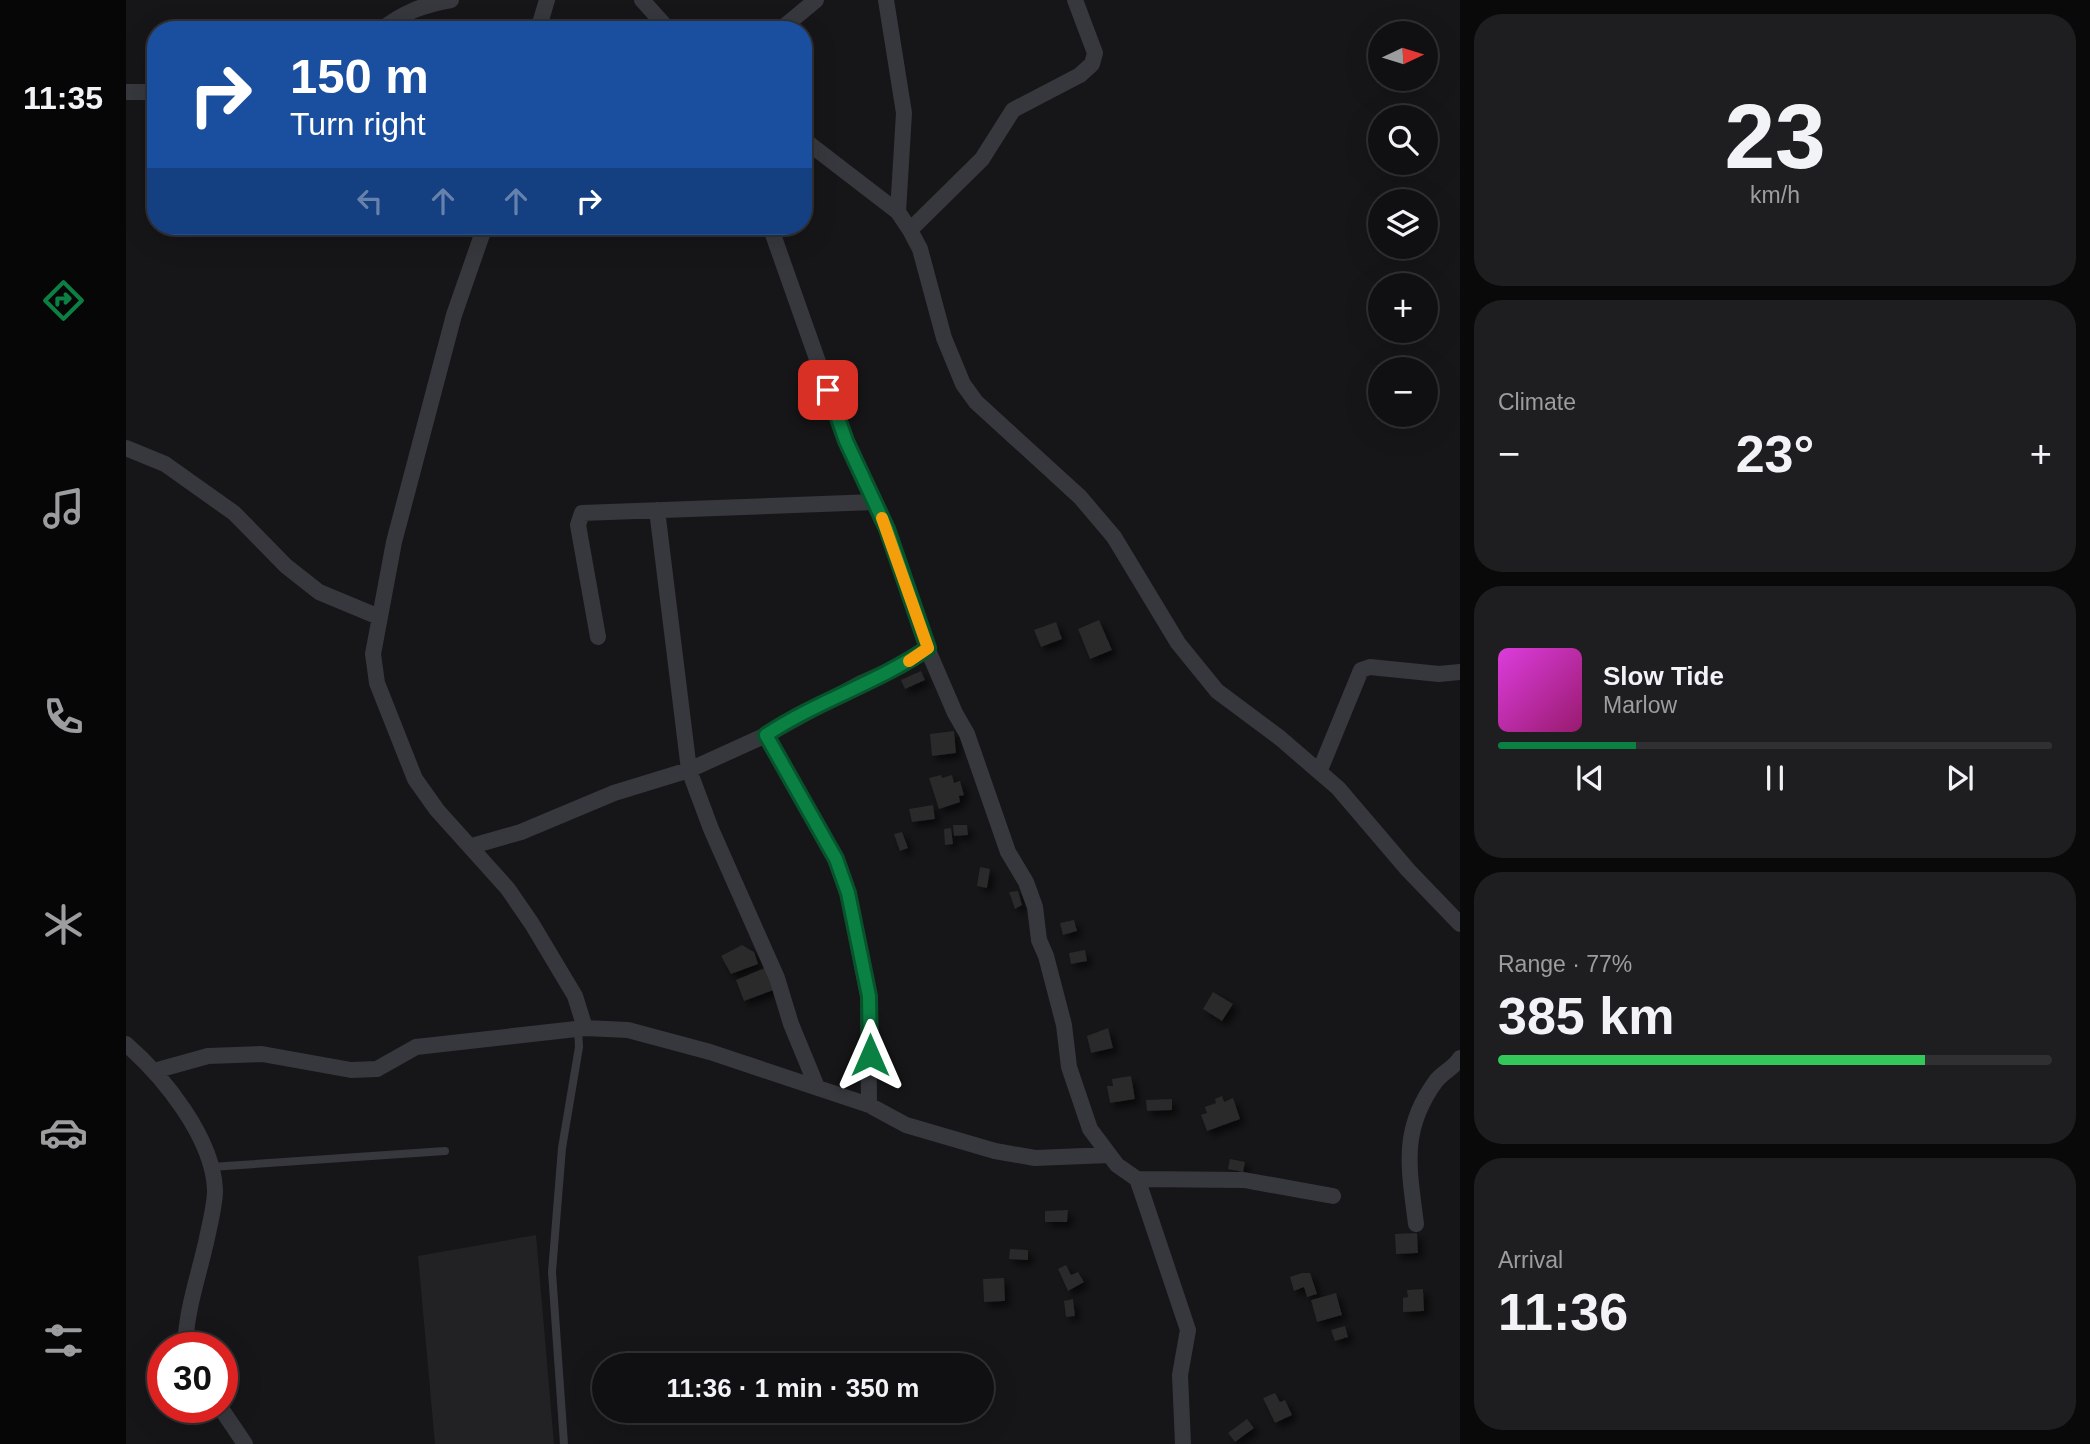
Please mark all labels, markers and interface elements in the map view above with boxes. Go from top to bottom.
north arrow [1368,21,1438,91]
map controls [1368,21,1438,427]
icon: right [175,49,266,140]
text: 150 m [290,49,429,103]
text: 11:35 [23,80,103,116]
text: 23 [1724,86,1826,187]
button: search [1368,105,1438,175]
text: Turn right [290,106,426,142]
icon: left [351,182,389,220]
icon: ahead [424,182,462,220]
icon: ahead [497,182,535,220]
icon: right [570,182,608,220]
text: km/h [1750,182,1800,208]
button: layers [1368,189,1438,259]
button: + [1368,273,1438,343]
icon: directions [39,276,88,325]
button: − [1368,357,1438,427]
pin [798,360,858,420]
icon: arrive [809,371,847,409]
text: Climate [1498,389,1576,415]
text: 23° [1736,425,1814,483]
text: − [1498,433,1520,475]
text: + [2030,433,2052,475]
icon: music [39,484,88,533]
text: Slow Tide [1603,661,1724,691]
icon: phone [39,692,88,741]
text: Marlow [1603,692,1677,718]
icon: previous [1571,759,1609,797]
icon: pause [1756,759,1794,797]
icon: next [1941,759,1979,797]
icon: climate [39,900,88,949]
text: Range · 77% [1498,951,1632,977]
text: 385 km [1498,987,1674,1045]
position arrow [833,1018,907,1092]
icon: car [39,1108,88,1157]
text: Arrival [1498,1247,1563,1273]
text: 11:36 [1498,1283,1628,1341]
icon: filters [39,1316,88,1365]
speed limit sign: 30 [147,1332,238,1423]
text: 11:36 · 1 min · 350 m [667,1373,919,1403]

